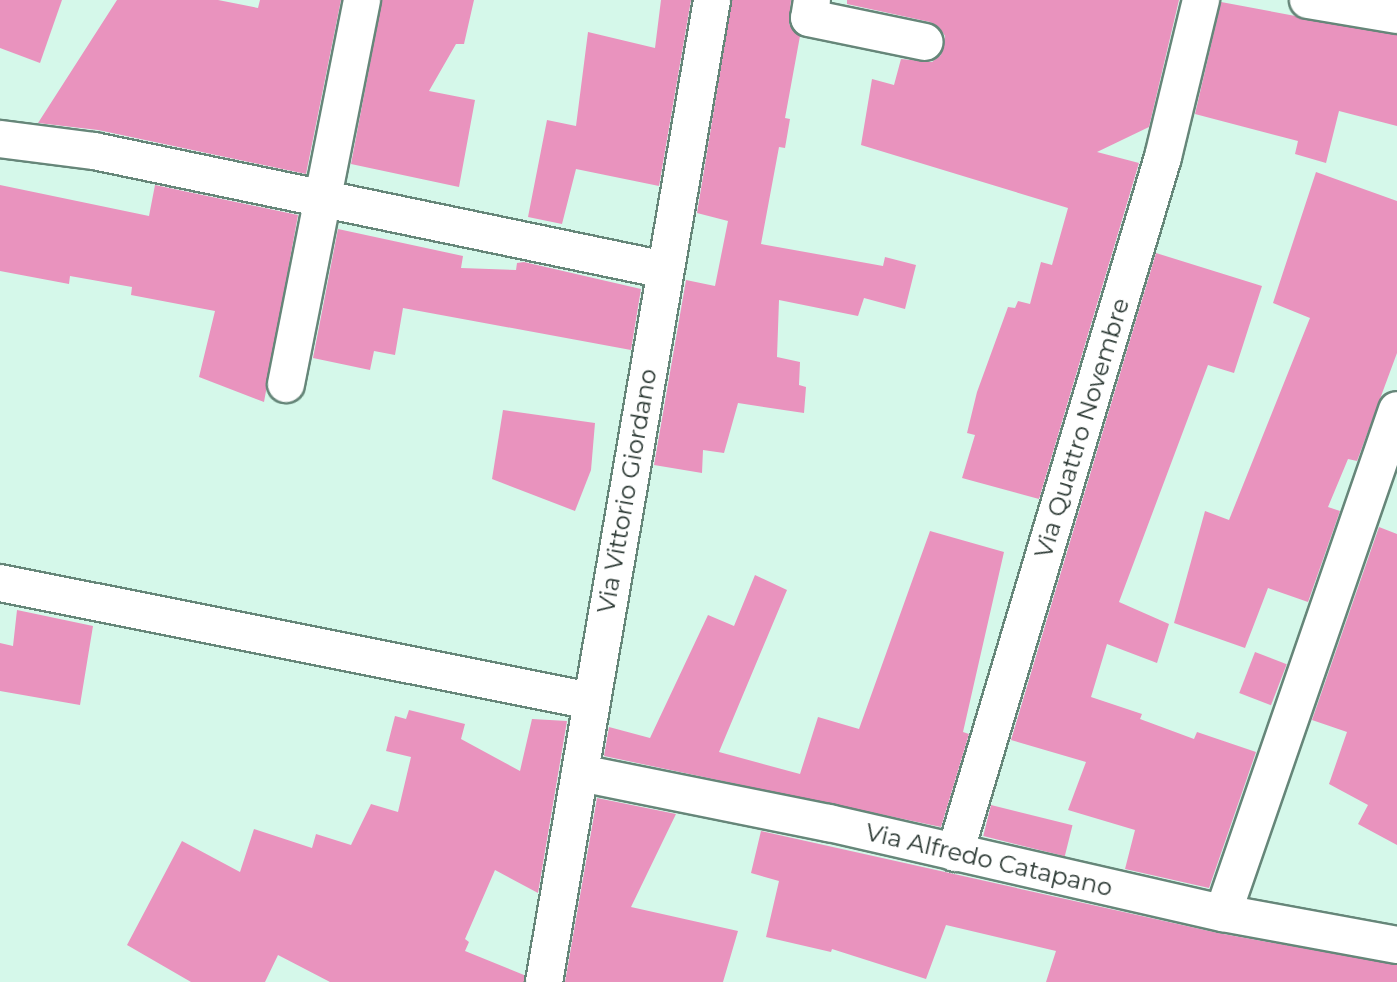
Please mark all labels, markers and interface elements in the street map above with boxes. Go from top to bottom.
street label: Via Quattro Novembre [1029,295,1135,561]
street label: Via Vittorio Giordano [591,366,663,616]
street label: Via Alfredo Catapano [863,818,1115,902]

